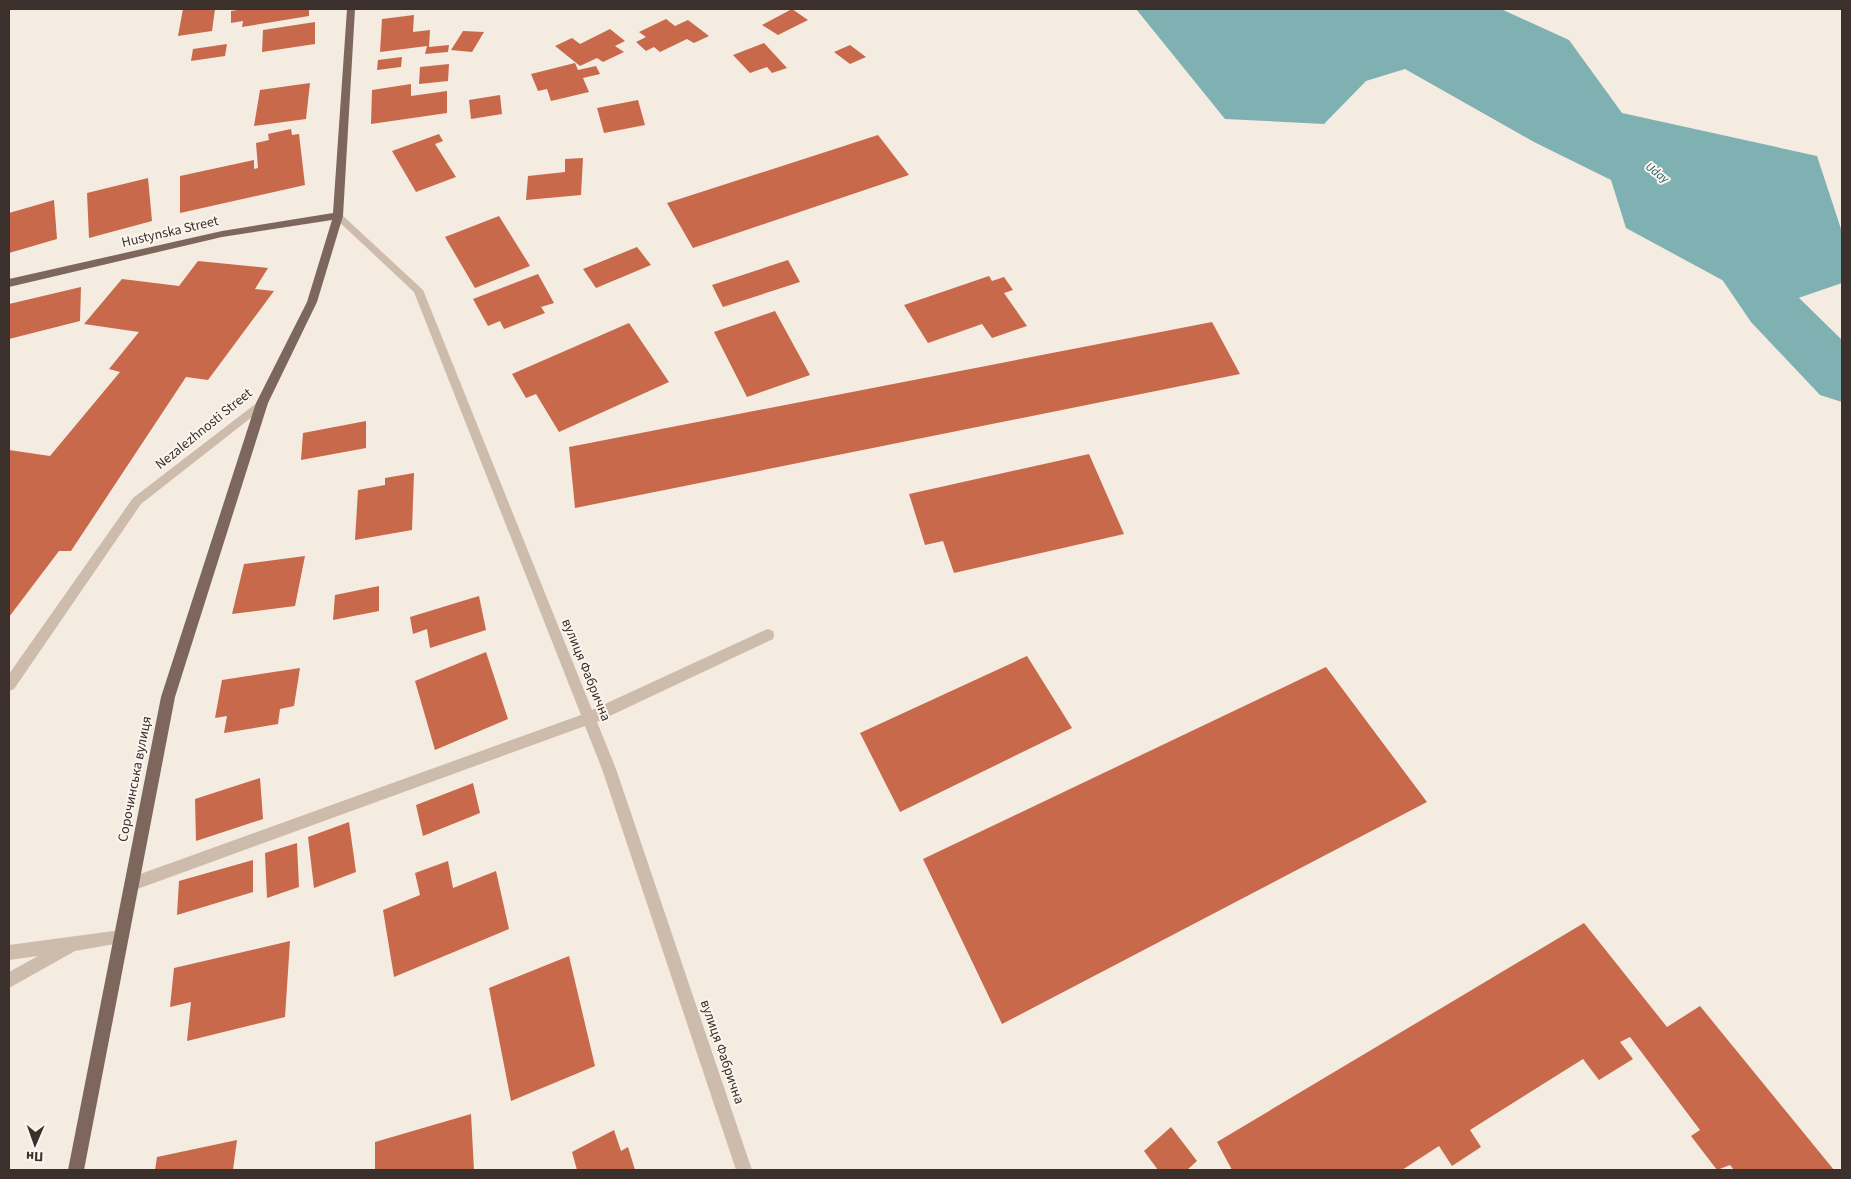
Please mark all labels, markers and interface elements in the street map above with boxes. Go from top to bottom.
water label: Uday [1642,159,1673,188]
street label: Hustynska Street [120,211,221,253]
street label: Nezalezhnosti Street [151,383,257,474]
street label: вулиця Фабрична [556,616,616,724]
street label: Сорочинська вулиця [113,714,157,844]
street label: вулиця Фабрична [695,997,749,1107]
north arrow [10,1119,60,1169]
text: Пн [26,1146,44,1166]

